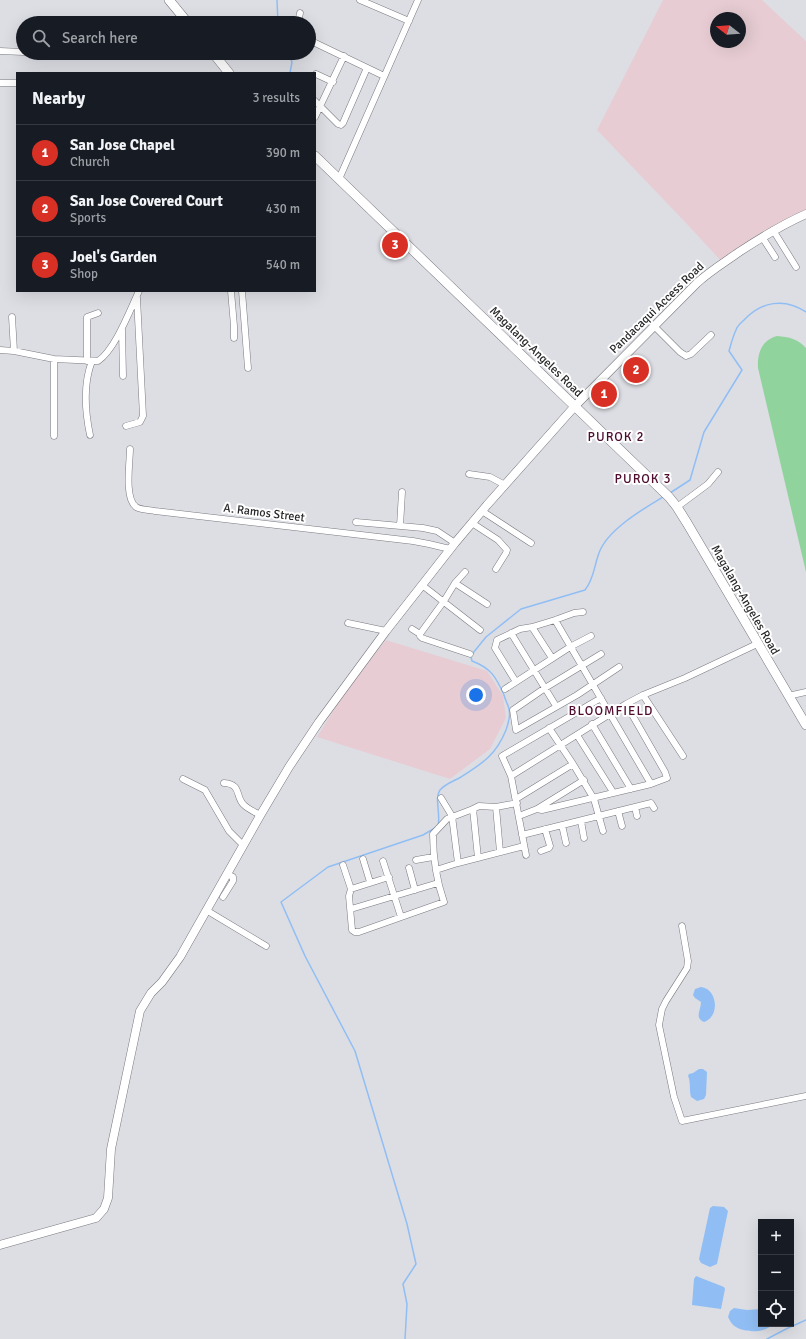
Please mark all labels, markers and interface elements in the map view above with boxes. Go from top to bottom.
north arrow [710,12,746,48]
search box [16,16,316,60]
icon: search [30,27,52,49]
text: Search here [62,29,138,47]
text: Nearby [32,88,85,109]
text: 3 results [252,90,300,106]
text: San Jose Chapel [70,136,175,154]
text: 1 [41,145,49,161]
text: 390 m [266,145,300,161]
text: Church [70,154,110,170]
text: San Jose Covered Court [70,192,223,210]
text: 2 [41,201,49,217]
text: 430 m [266,201,300,217]
text: Sports [70,210,106,226]
pin: 3 [382,230,408,260]
text: Joel's Garden [70,248,157,266]
text: 3 [41,257,49,273]
text: 540 m [266,257,300,273]
street label: Pandacaqui Access Road [607,259,707,357]
text: Shop [70,266,98,282]
street label: Magalang-Angeles Road [486,304,586,400]
pin: 2 [623,355,649,385]
pin: 1 [591,379,617,409]
district label: PUROK 2 [588,429,644,445]
district label: PUROK 3 [615,471,671,487]
street label: A. Ramos Street [223,501,305,525]
street label: Magalang-Angeles Road [707,543,783,657]
your location [466,685,486,705]
district label: BLOOMFIELD [569,703,653,719]
map controls [758,1219,794,1327]
button: + [758,1219,794,1255]
button: − [758,1255,794,1291]
button: locate [758,1291,794,1327]

